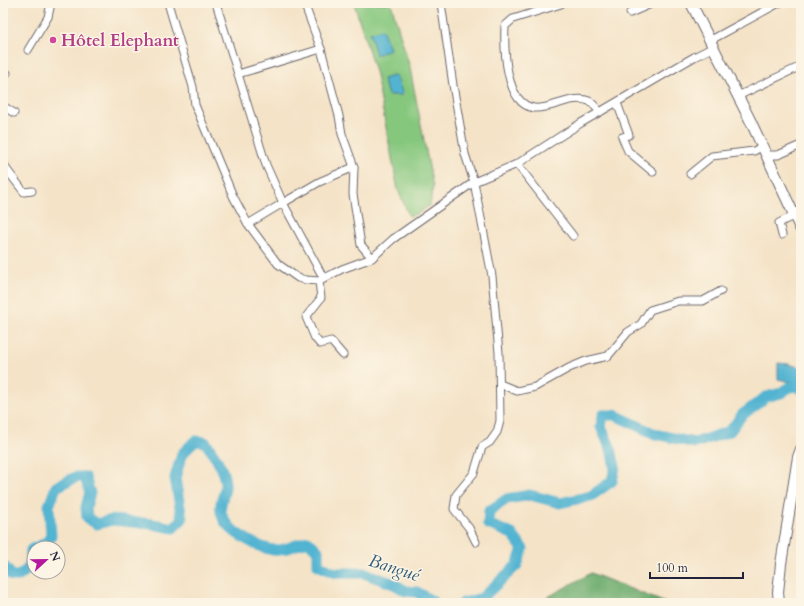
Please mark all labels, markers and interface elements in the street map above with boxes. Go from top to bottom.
place label: Hôtel Elephant [61,29,179,52]
marker: Hôtel Elephant [48,35,58,45]
north arrow [26,540,66,580]
water label: Bangué [365,548,424,588]
text: N [46,549,64,564]
scale bar [650,554,743,580]
text: 100 m [656,560,689,576]

